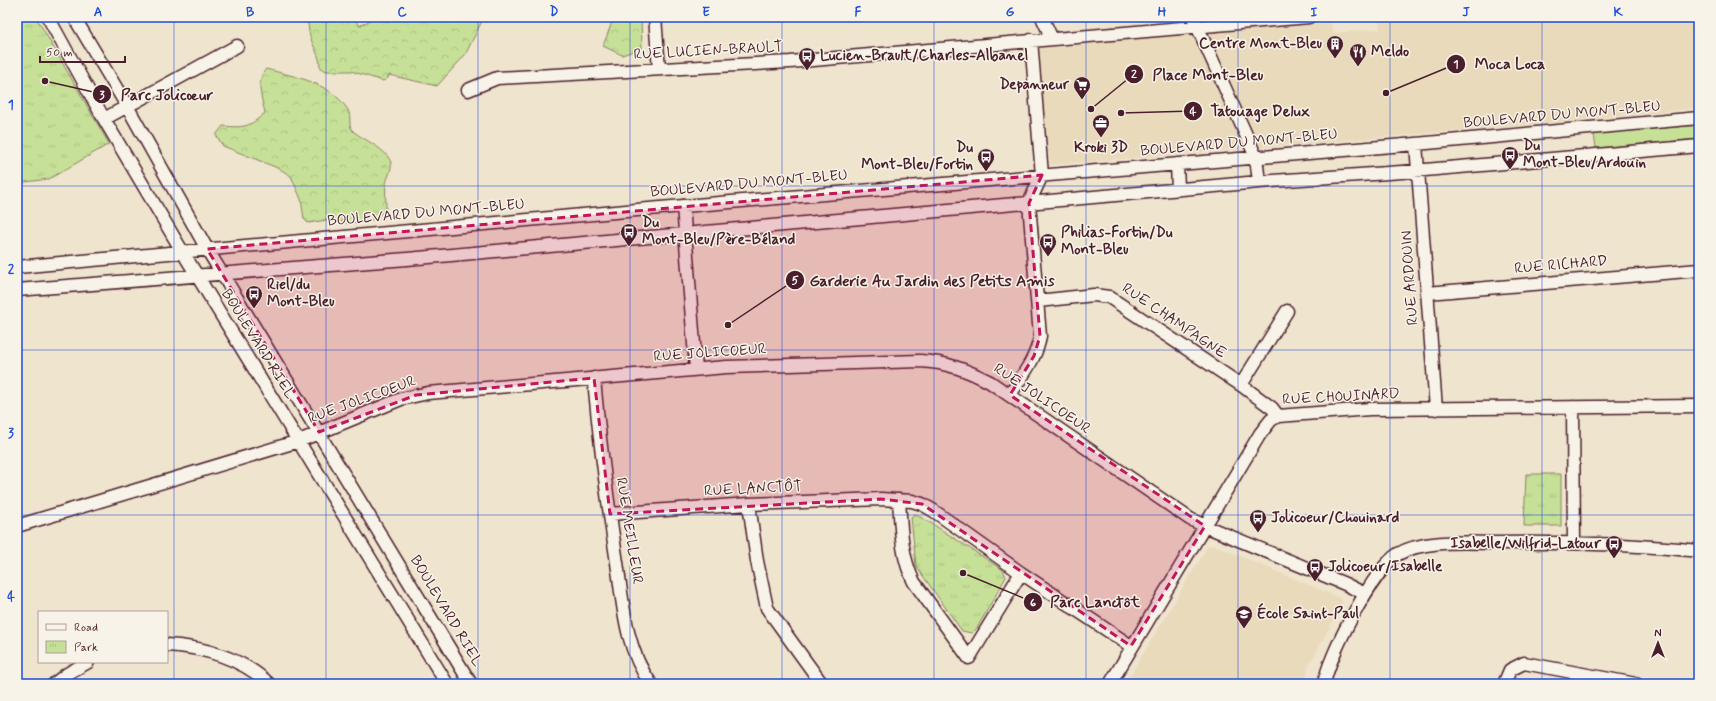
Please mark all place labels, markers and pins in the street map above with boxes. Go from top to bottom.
place label: Centre Mont-Bleu [1199,34,1322,54]
building icon: Centre Mont-Bleu [1325,34,1345,59]
restaurant icon: Meldo [1348,42,1368,67]
place label: Meldo [1371,42,1409,62]
bus stop icon: Lucien-Brault/Charles-Albanel [797,46,817,71]
place label: Lucien-Brault/Charles-Albanel [820,46,1028,66]
callout: Moca Loca [1446,50,1554,78]
callout: Place Mont-Bleu [1124,60,1272,88]
place label: Depanneur [999,75,1070,95]
supermarket icon: Depanneur [1072,75,1092,100]
callout: Parc Jolicœur [92,80,221,108]
callout: Tatouage Delux [1183,97,1317,125]
office icon: Kroki 3D [1091,113,1111,138]
place label: Du Mont-Bleu/Ardouin [1523,136,1647,173]
place label: Du Mont-Bleu/Fortin [861,138,973,175]
place label: Kroki 3D [1074,138,1128,158]
bus stop icon: Du Mont-Bleu/Ardouin [1500,145,1520,170]
bus stop icon: Du Mont-Bleu/Fortin [976,147,996,172]
place label: Du Mont-Bleu/Père-Béland [642,213,796,250]
bus stop icon: Du Mont-Bleu/Père-Béland [619,222,639,247]
place label: Philias-Fortin/Du Mont-Bleu [1061,223,1173,260]
bus stop icon: Philias-Fortin/Du Mont-Bleu [1038,232,1058,257]
callout: Garderie Au Jardin des Petits Amis [785,266,1059,294]
place label: Riel/du Mont-Bleu [267,275,334,312]
bus stop icon: Riel/du Mont-Bleu [244,284,264,309]
bus stop icon: Jolicoeur/Chouinard [1248,508,1268,533]
place label: Jolicoeur/Chouinard [1271,508,1400,528]
place label: Isabelle/Wilfrid-Latour [1451,534,1602,554]
bus stop icon: Isabelle/Wilfrid-Latour [1604,534,1624,559]
bus stop icon: Jolicoeur/Isabelle [1305,557,1325,582]
place label: Jolicoeur/Isabelle [1328,557,1443,577]
callout: Parc Lanctôt [1023,588,1148,616]
place label: École Saint-Paul [1257,602,1359,624]
school or university icon: École Saint-Paul [1234,604,1254,629]

